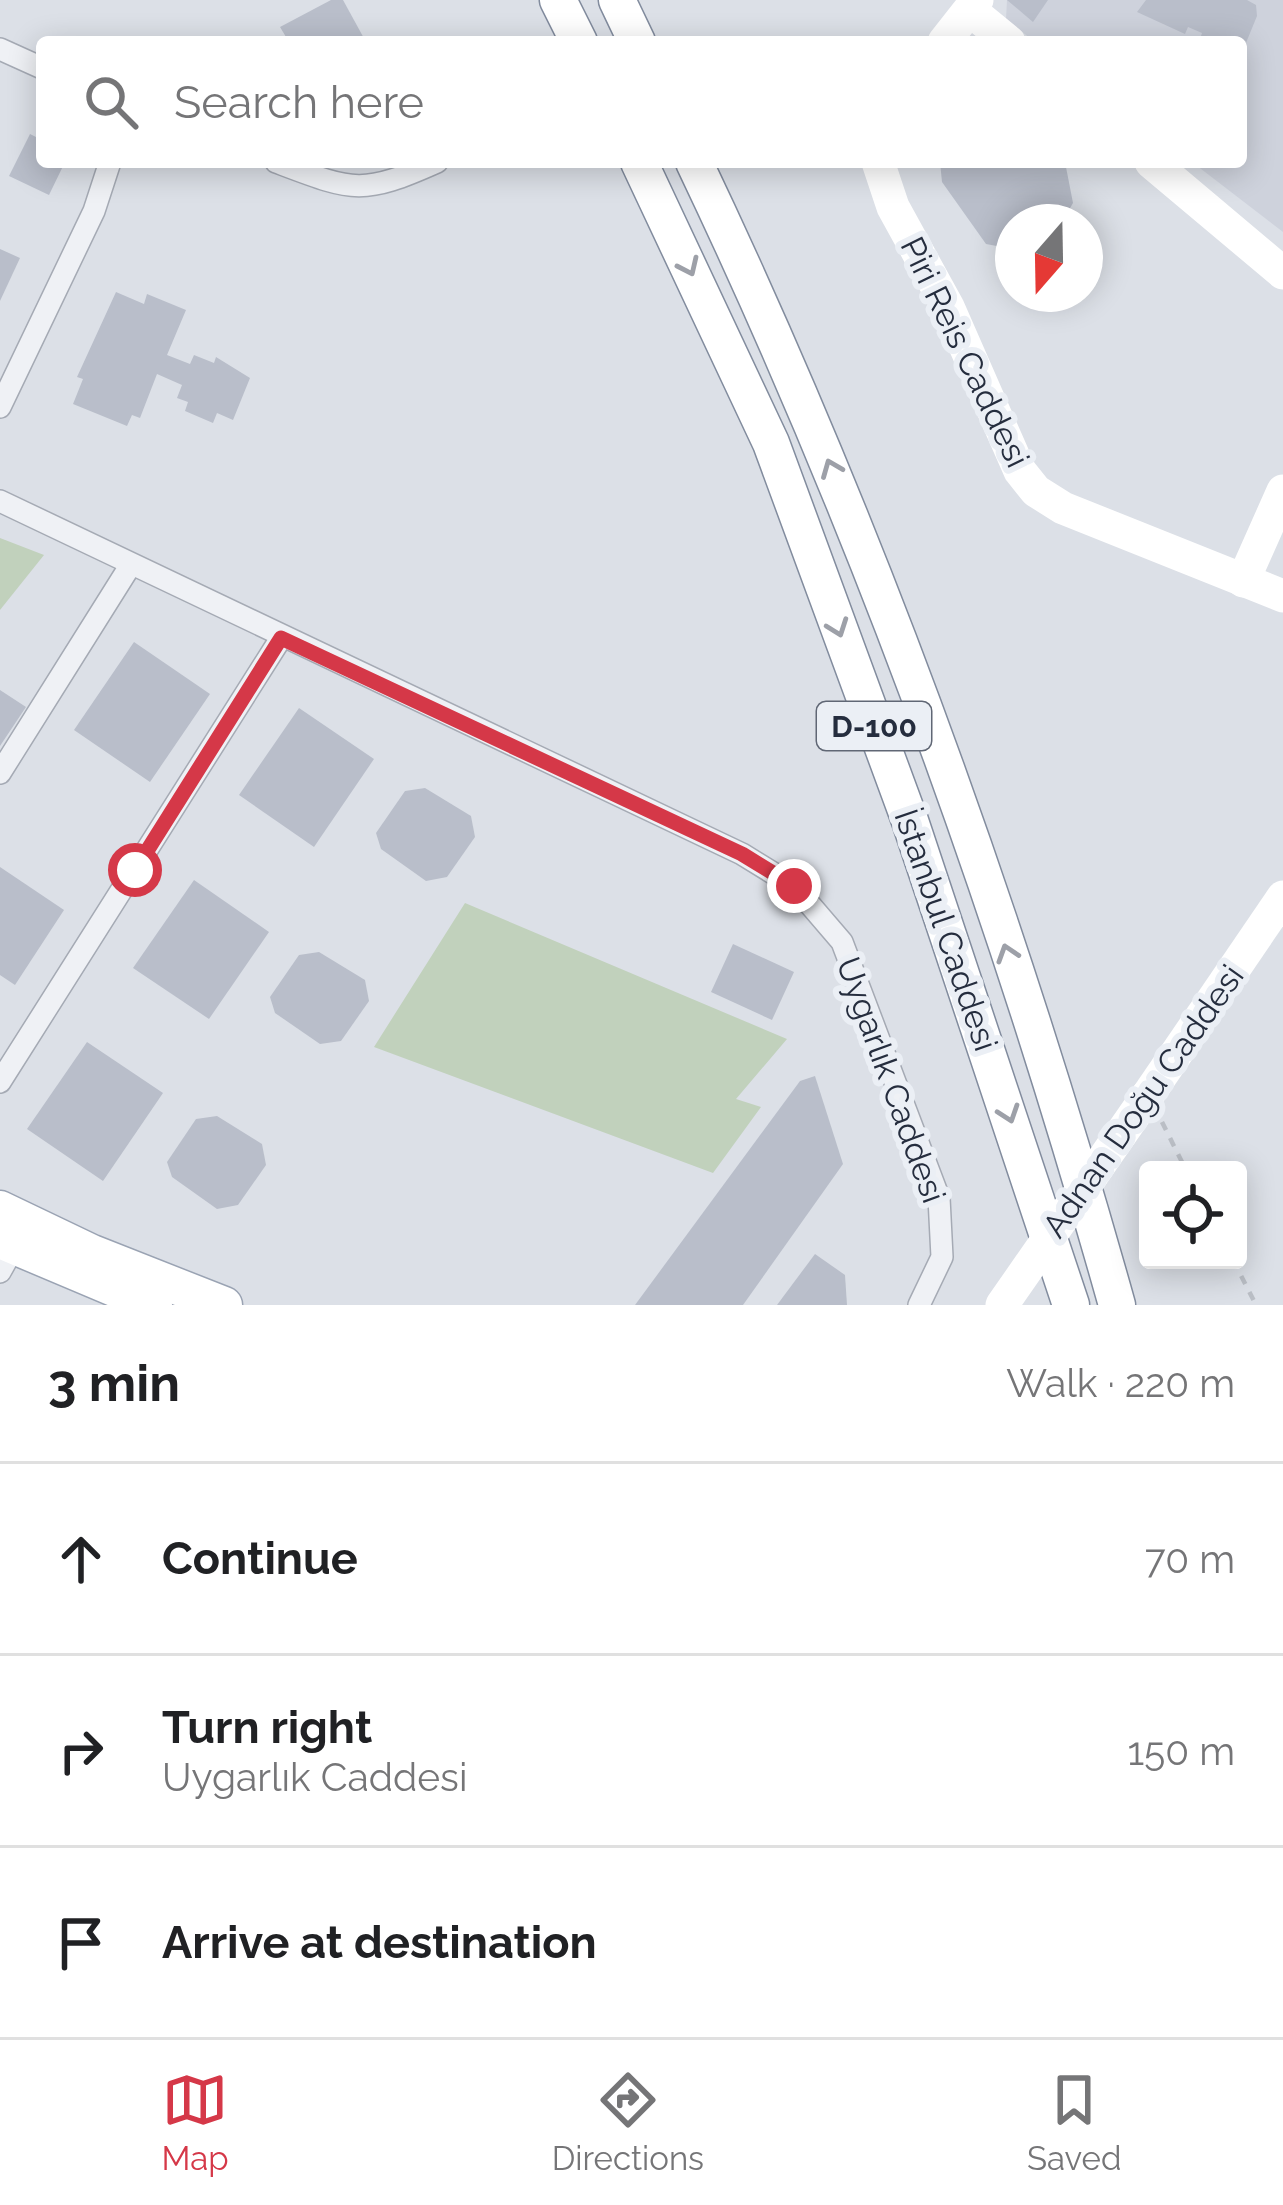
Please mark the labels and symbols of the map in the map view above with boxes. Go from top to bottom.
north arrow [995,204,1103,312]
street label: Piri Reis Caddesi [892,231,1038,473]
one-way arrow [675,255,698,276]
one-way arrow [821,458,845,479]
one-way arrow [824,616,848,637]
road number: D-100 [817,702,931,750]
street label: İstanbul Caddesi [886,804,1007,1056]
route start [108,843,162,897]
route end [767,859,821,913]
one-way arrow [996,943,1021,964]
street label: Uygarlık Caddesi [828,952,954,1208]
street label: Adnan Doğu Caddesi [1034,958,1252,1244]
one-way arrow [995,1102,1019,1123]

